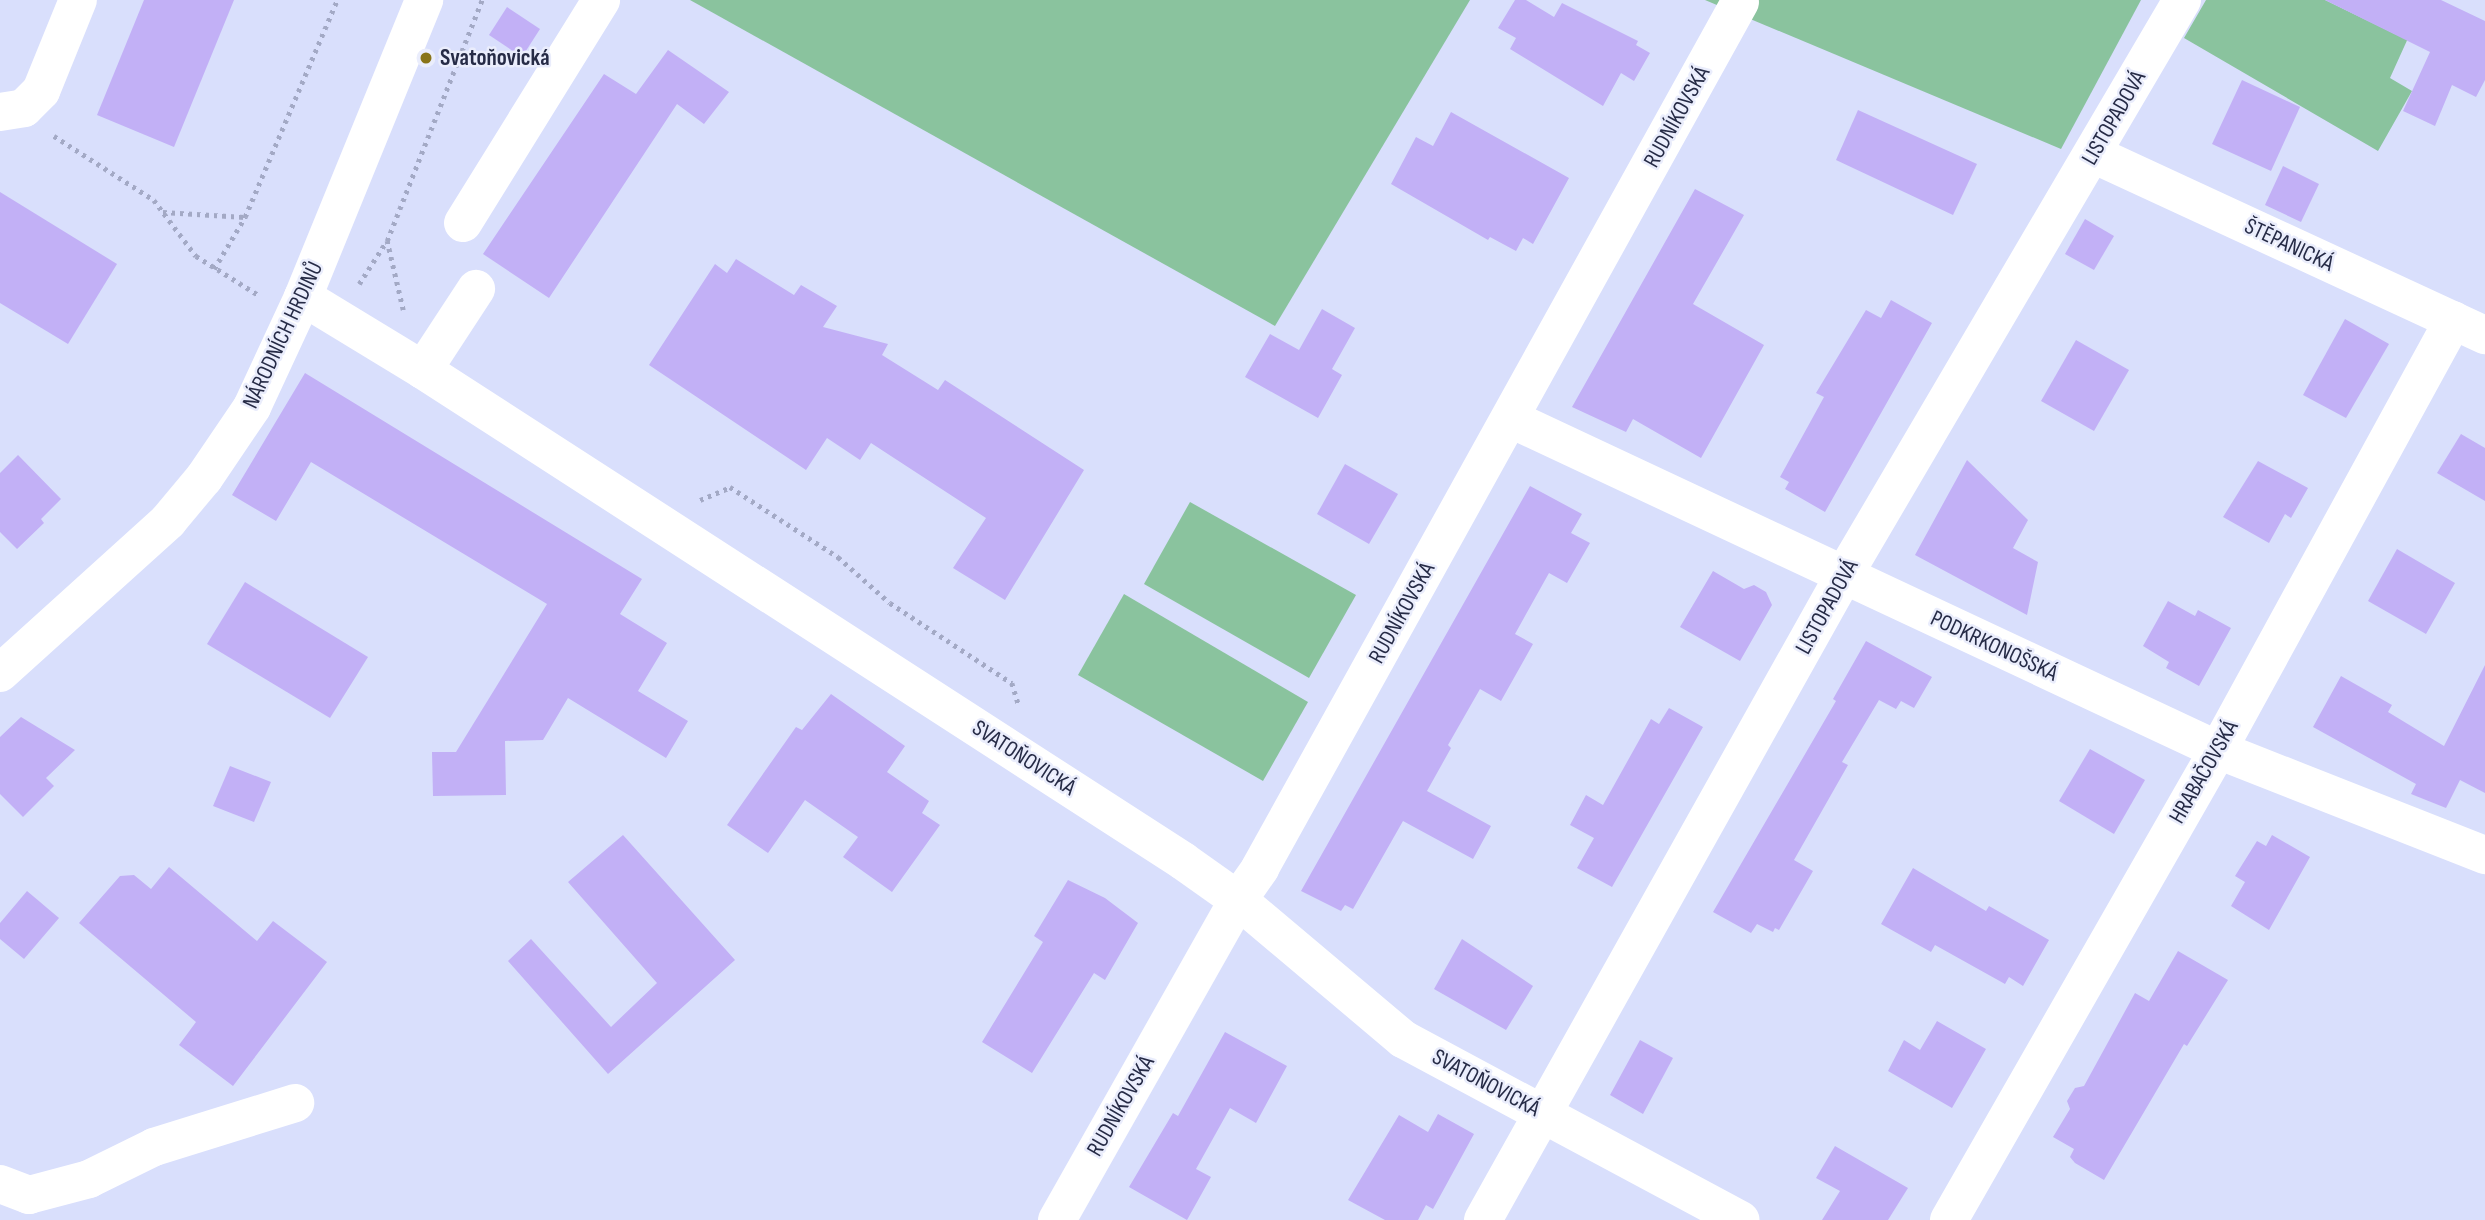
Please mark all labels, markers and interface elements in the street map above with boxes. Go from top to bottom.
place label: Svatoňovická [440,44,550,72]
marker: Svatoňovická [418,50,434,66]
street label: RUDNÍKOVSKÁ [1638,62,1716,172]
street label: LISTOPADOVÁ [2076,66,2152,170]
street label: ŠTĚPANICKÁ [2240,212,2338,278]
street label: NÁRODNÍCH HRDINŮ [237,257,329,413]
street label: LISTOPADOVÁ [1790,555,1864,659]
street label: RUDNÍKOVSKÁ [1363,558,1441,668]
street label: PODKRKONOŠSKÁ [1926,604,2062,688]
street label: SVATOŇOVICKÁ [967,714,1081,802]
street label: HRABAČOVSKÁ [2163,715,2245,829]
street label: SVATOŇOVICKÁ [1427,1043,1545,1123]
street label: RUDNÍKOVSKÁ [1081,1051,1161,1161]

